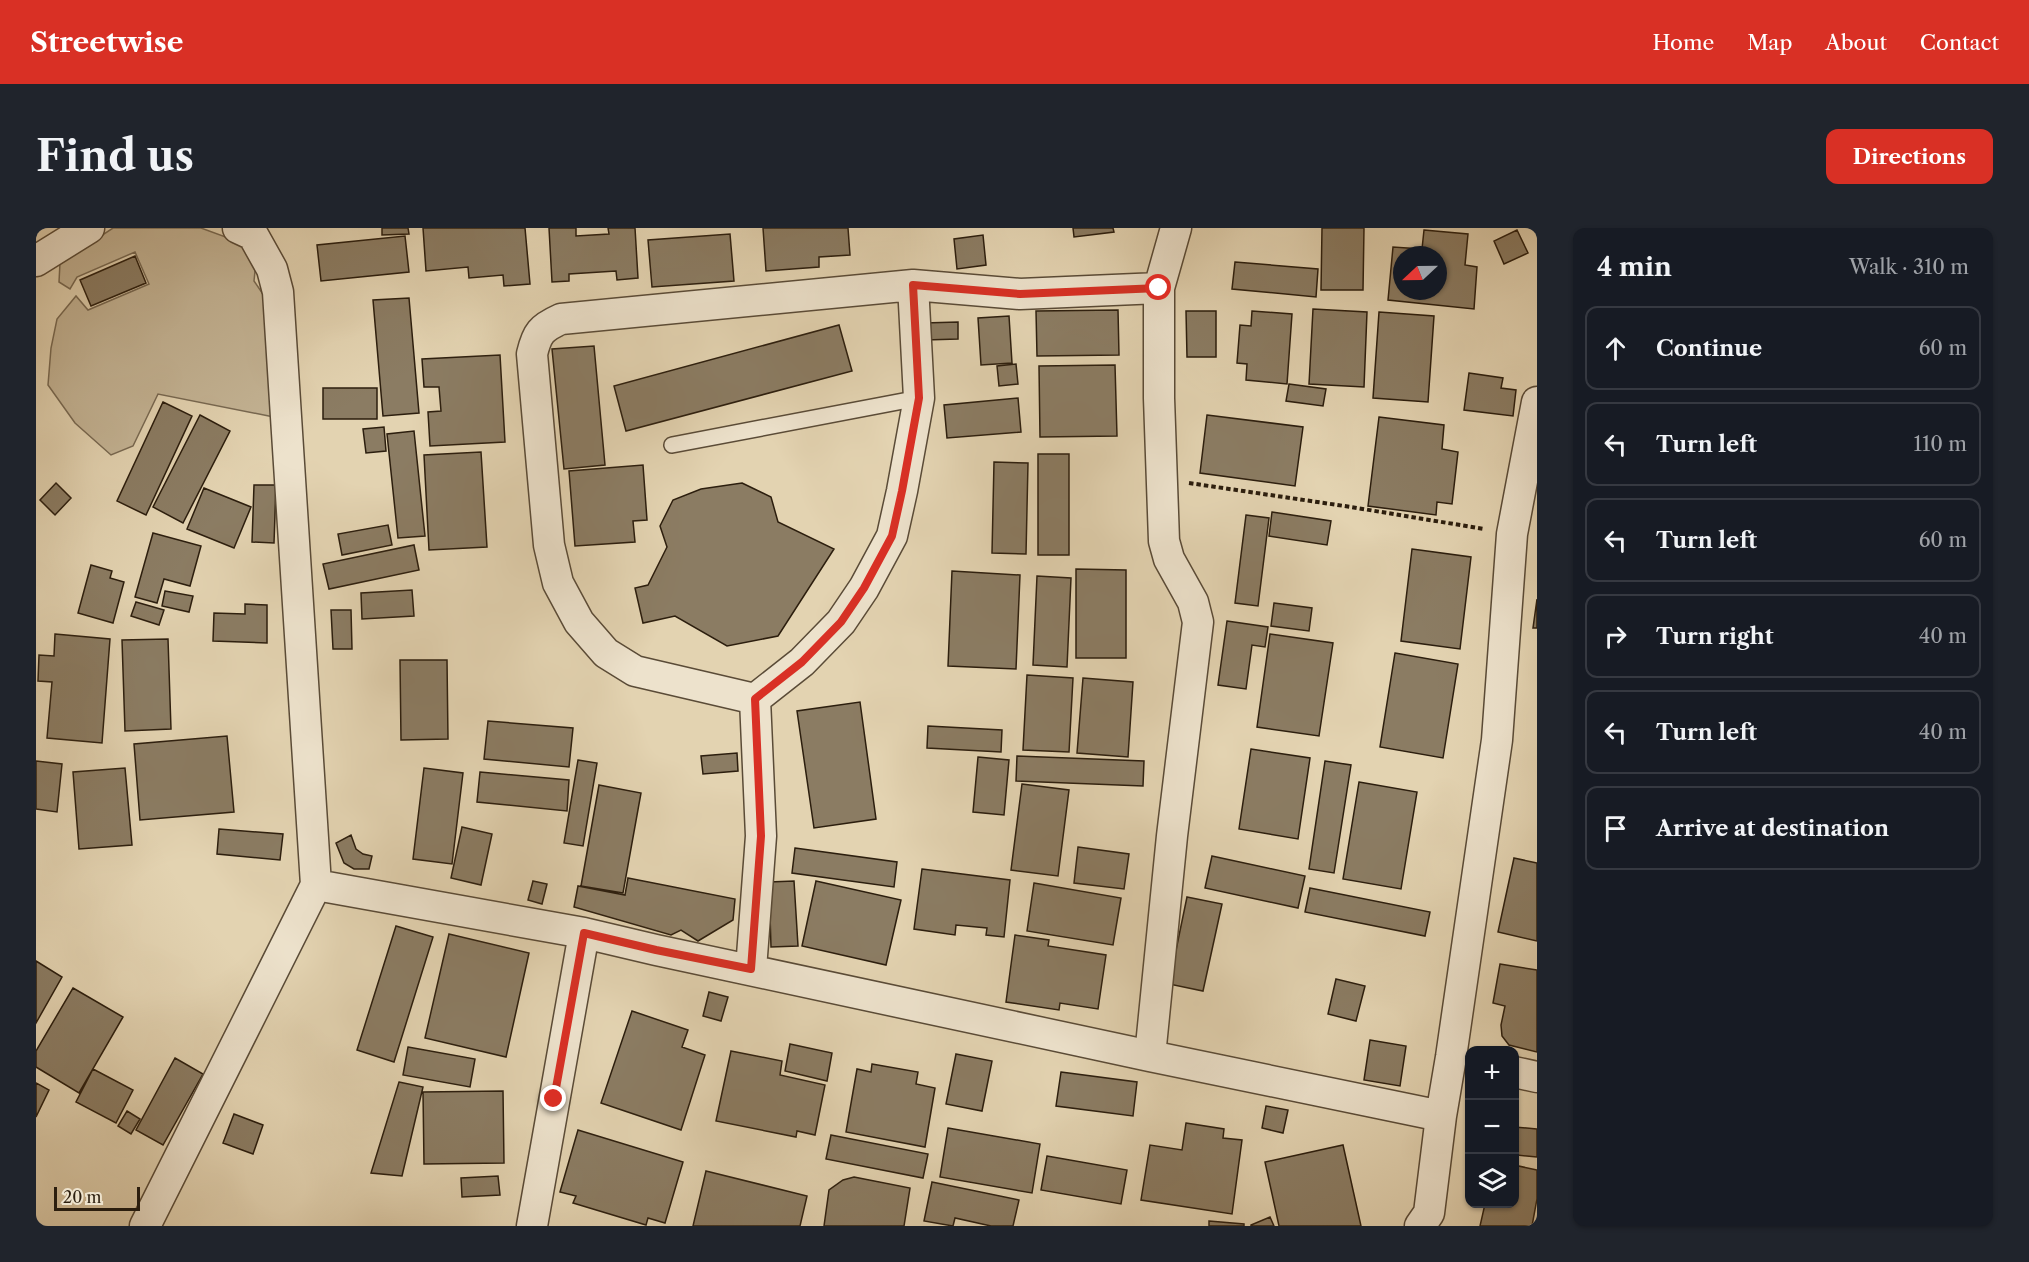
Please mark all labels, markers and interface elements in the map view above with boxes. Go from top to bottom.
text: Streetwise [30,25,184,59]
text: Home [1653,30,1714,55]
text: Map [1747,30,1792,55]
text: About [1825,30,1887,55]
text: Contact [1920,30,1999,55]
button: Directions [1826,129,1993,184]
text: Find us [36,130,194,182]
north arrow [1393,246,1447,300]
text: 4 min [1597,251,1672,283]
text: Walk · 310 m [1849,255,1969,279]
route start [1145,274,1171,300]
icon: ahead [1599,332,1632,365]
text: Continue [1656,335,1762,362]
text: 60 m [1919,336,1967,360]
icon: left [1599,428,1632,461]
text: Turn left [1656,431,1757,458]
text: 110 m [1914,432,1967,456]
icon: left [1599,524,1632,557]
text: Turn left [1656,527,1757,554]
text: 60 m [1919,528,1967,552]
icon: right [1599,620,1632,653]
text: Turn right [1656,623,1774,650]
text: 40 m [1919,624,1967,648]
icon: left [1599,716,1632,749]
text: Turn left [1656,719,1757,746]
text: 40 m [1919,720,1967,744]
icon: arrive [1599,812,1632,845]
text: Arrive at destination [1656,815,1889,842]
map controls [1465,1046,1519,1208]
button: + [1465,1046,1519,1100]
route end [540,1085,566,1111]
button: − [1465,1100,1519,1154]
button: layers [1465,1154,1519,1208]
scale bar [54,1184,140,1212]
text: 20 m [63,1187,102,1207]

